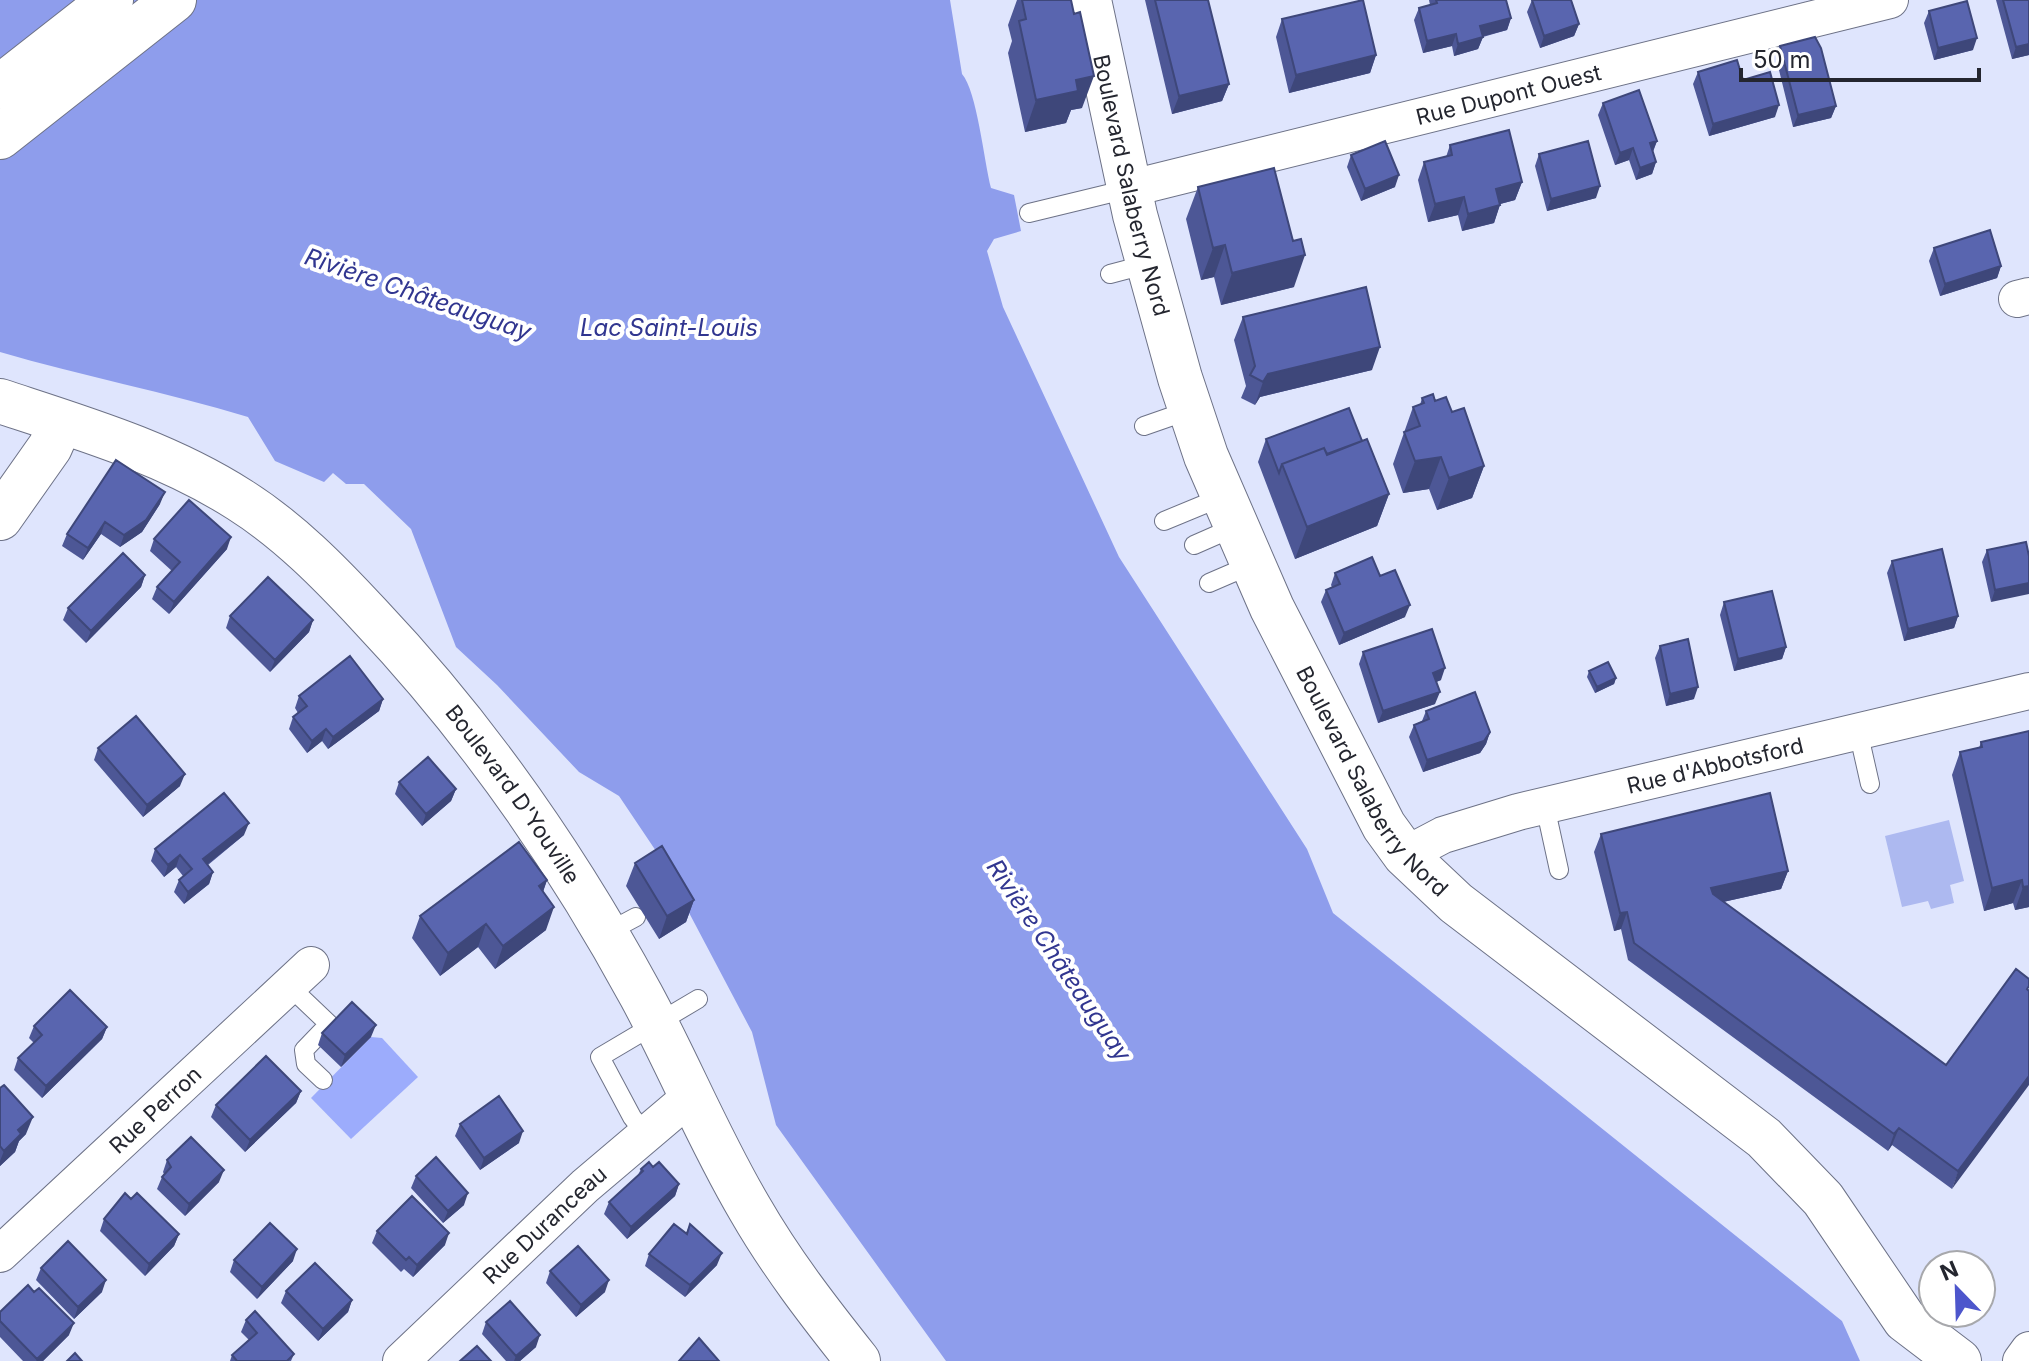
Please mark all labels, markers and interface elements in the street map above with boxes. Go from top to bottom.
scale bar [1741,32,1979,82]
text: 50 m [1753,45,1811,74]
street label: Boulevard Salaberry Nord [1088,52,1175,319]
street label: Rue Dupont Ouest [1413,59,1604,130]
water label: Rivière Châteauguay [301,242,535,346]
water label: Lac Saint-Louis [580,313,758,342]
street label: Boulevard Salaberry Nord [1291,662,1453,902]
street label: Boulevard D'Youville [440,700,586,889]
street label: Rue d'Abbotsford [1624,732,1806,799]
water label: Rivière Châteauguay [981,854,1138,1067]
street label: Rue Perron [104,1061,207,1159]
street label: Rue Duranceau [478,1161,612,1289]
north arrow [1917,1249,1997,1329]
text: N [1936,1255,1962,1286]

